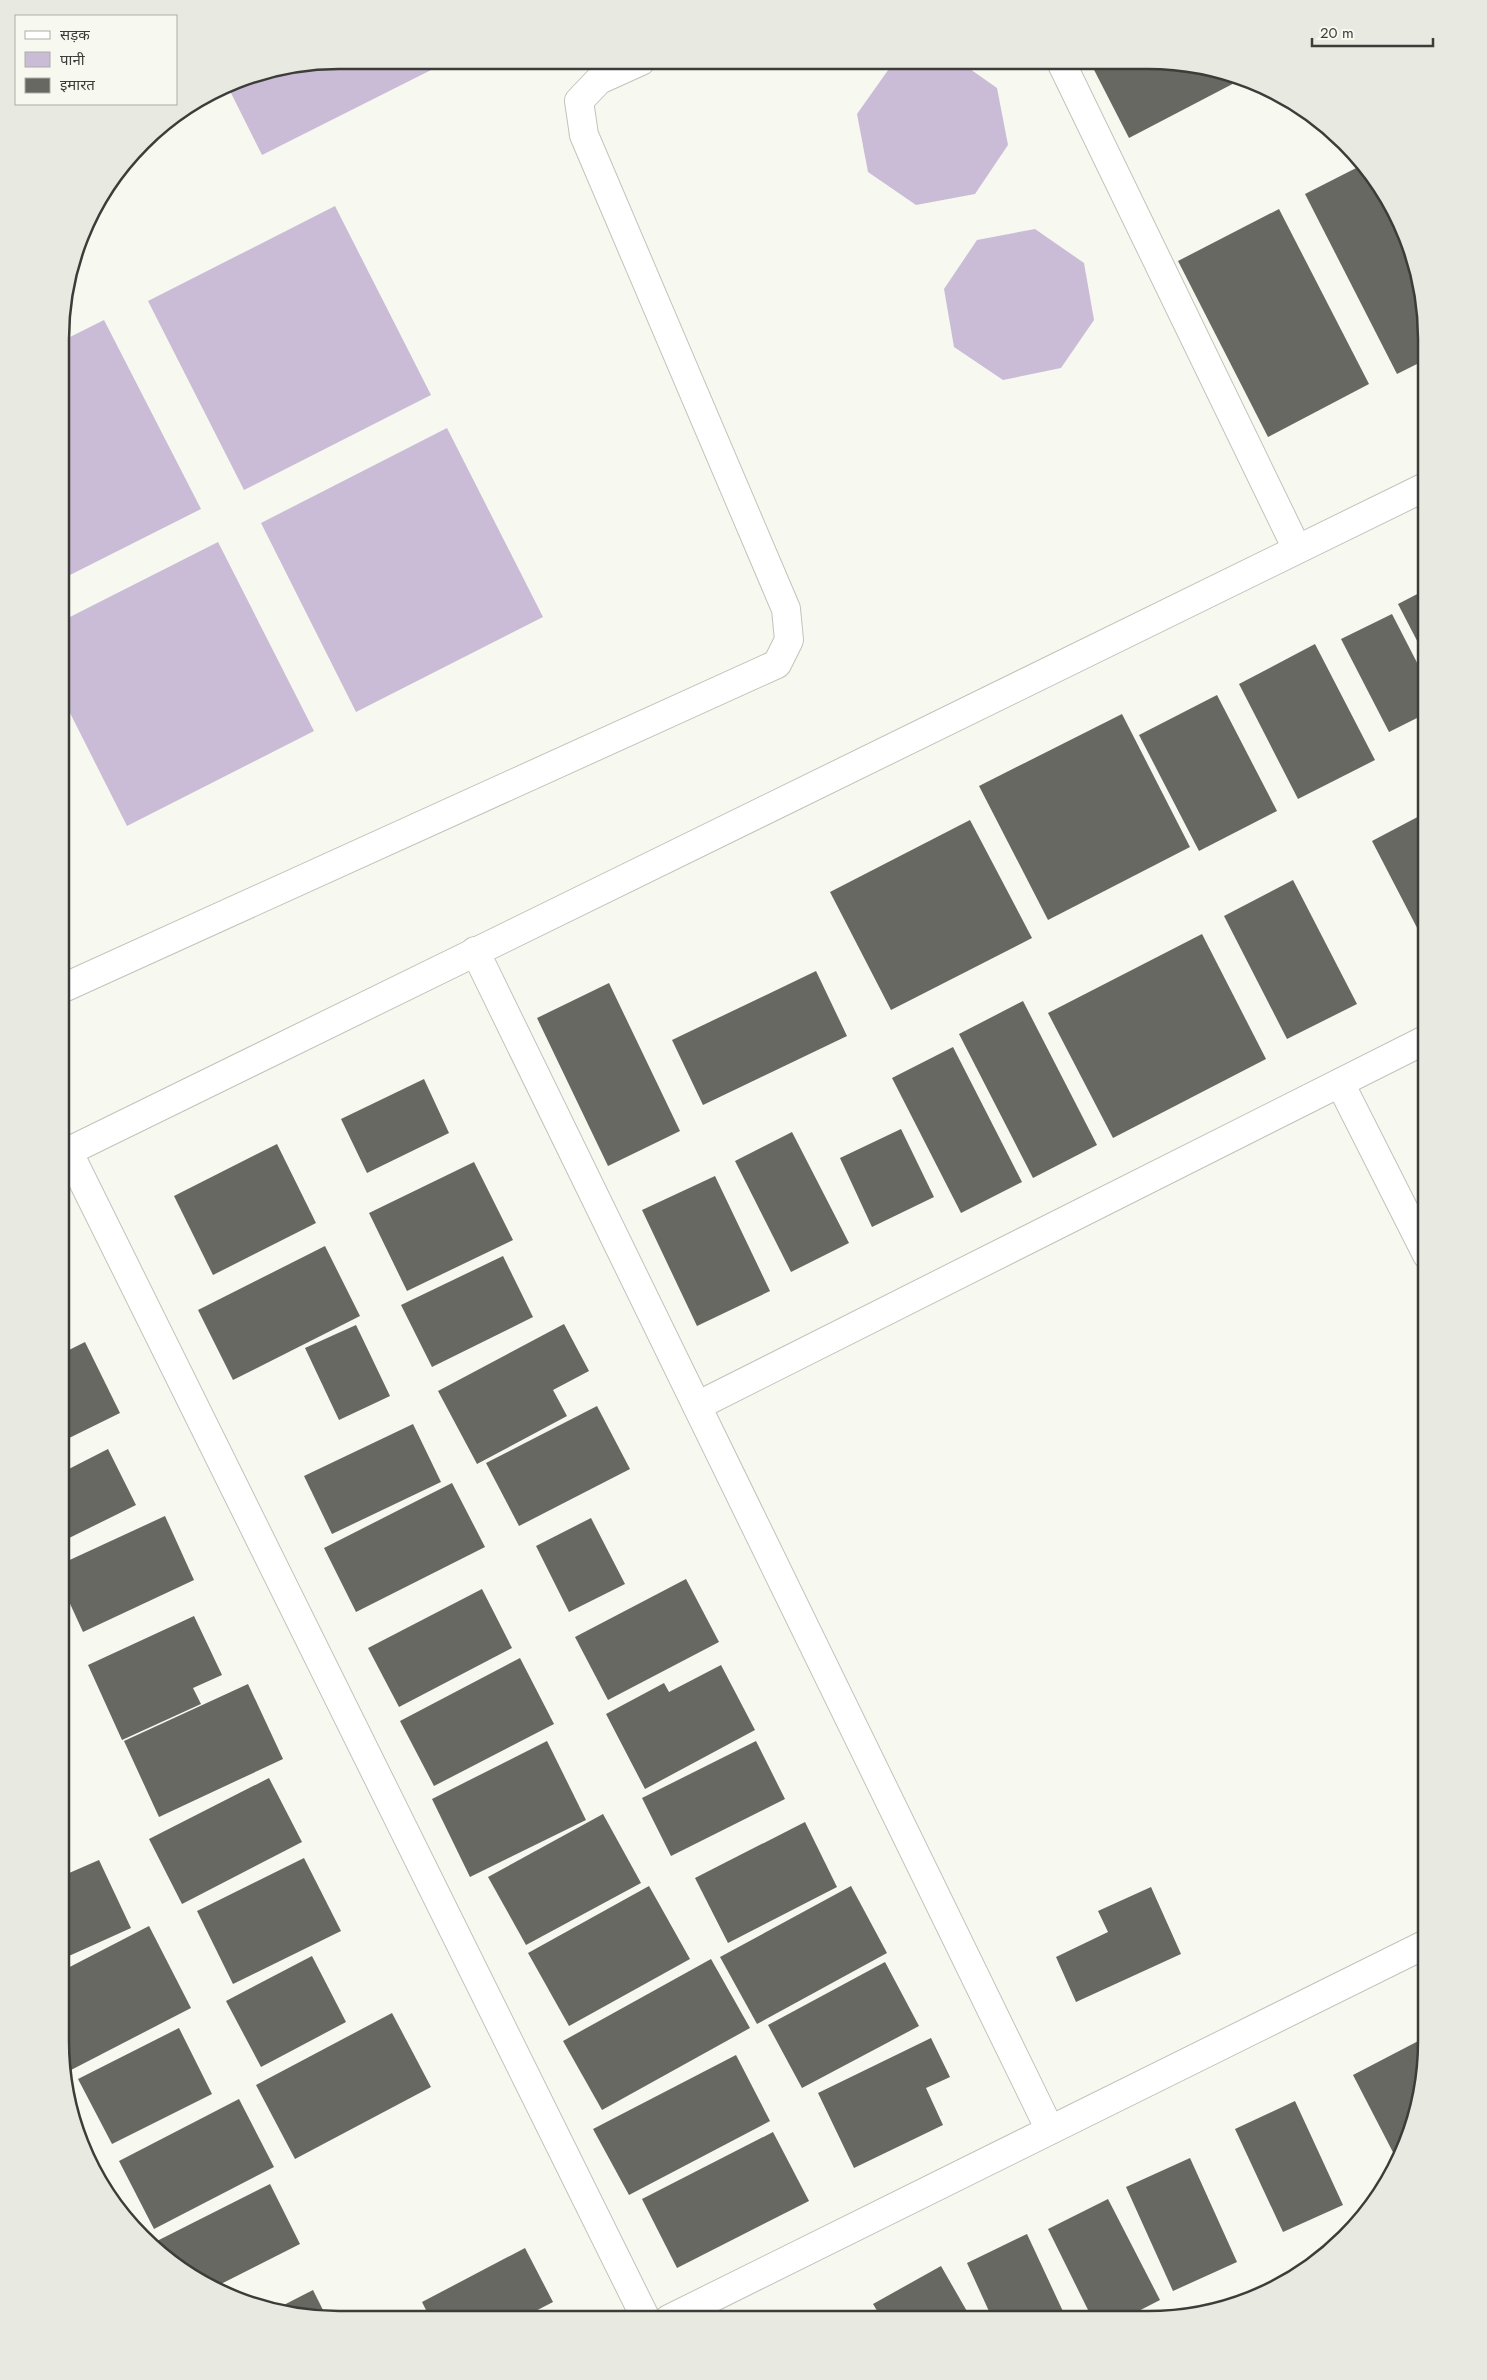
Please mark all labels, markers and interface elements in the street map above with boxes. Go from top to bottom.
legend [15,15,178,105]
scale bar [1312,15,1433,47]
text: 20 m [1320,22,1354,44]
text: सड़क [60,24,90,46]
text: पानी [60,49,86,71]
text: इमारत [60,74,95,96]

